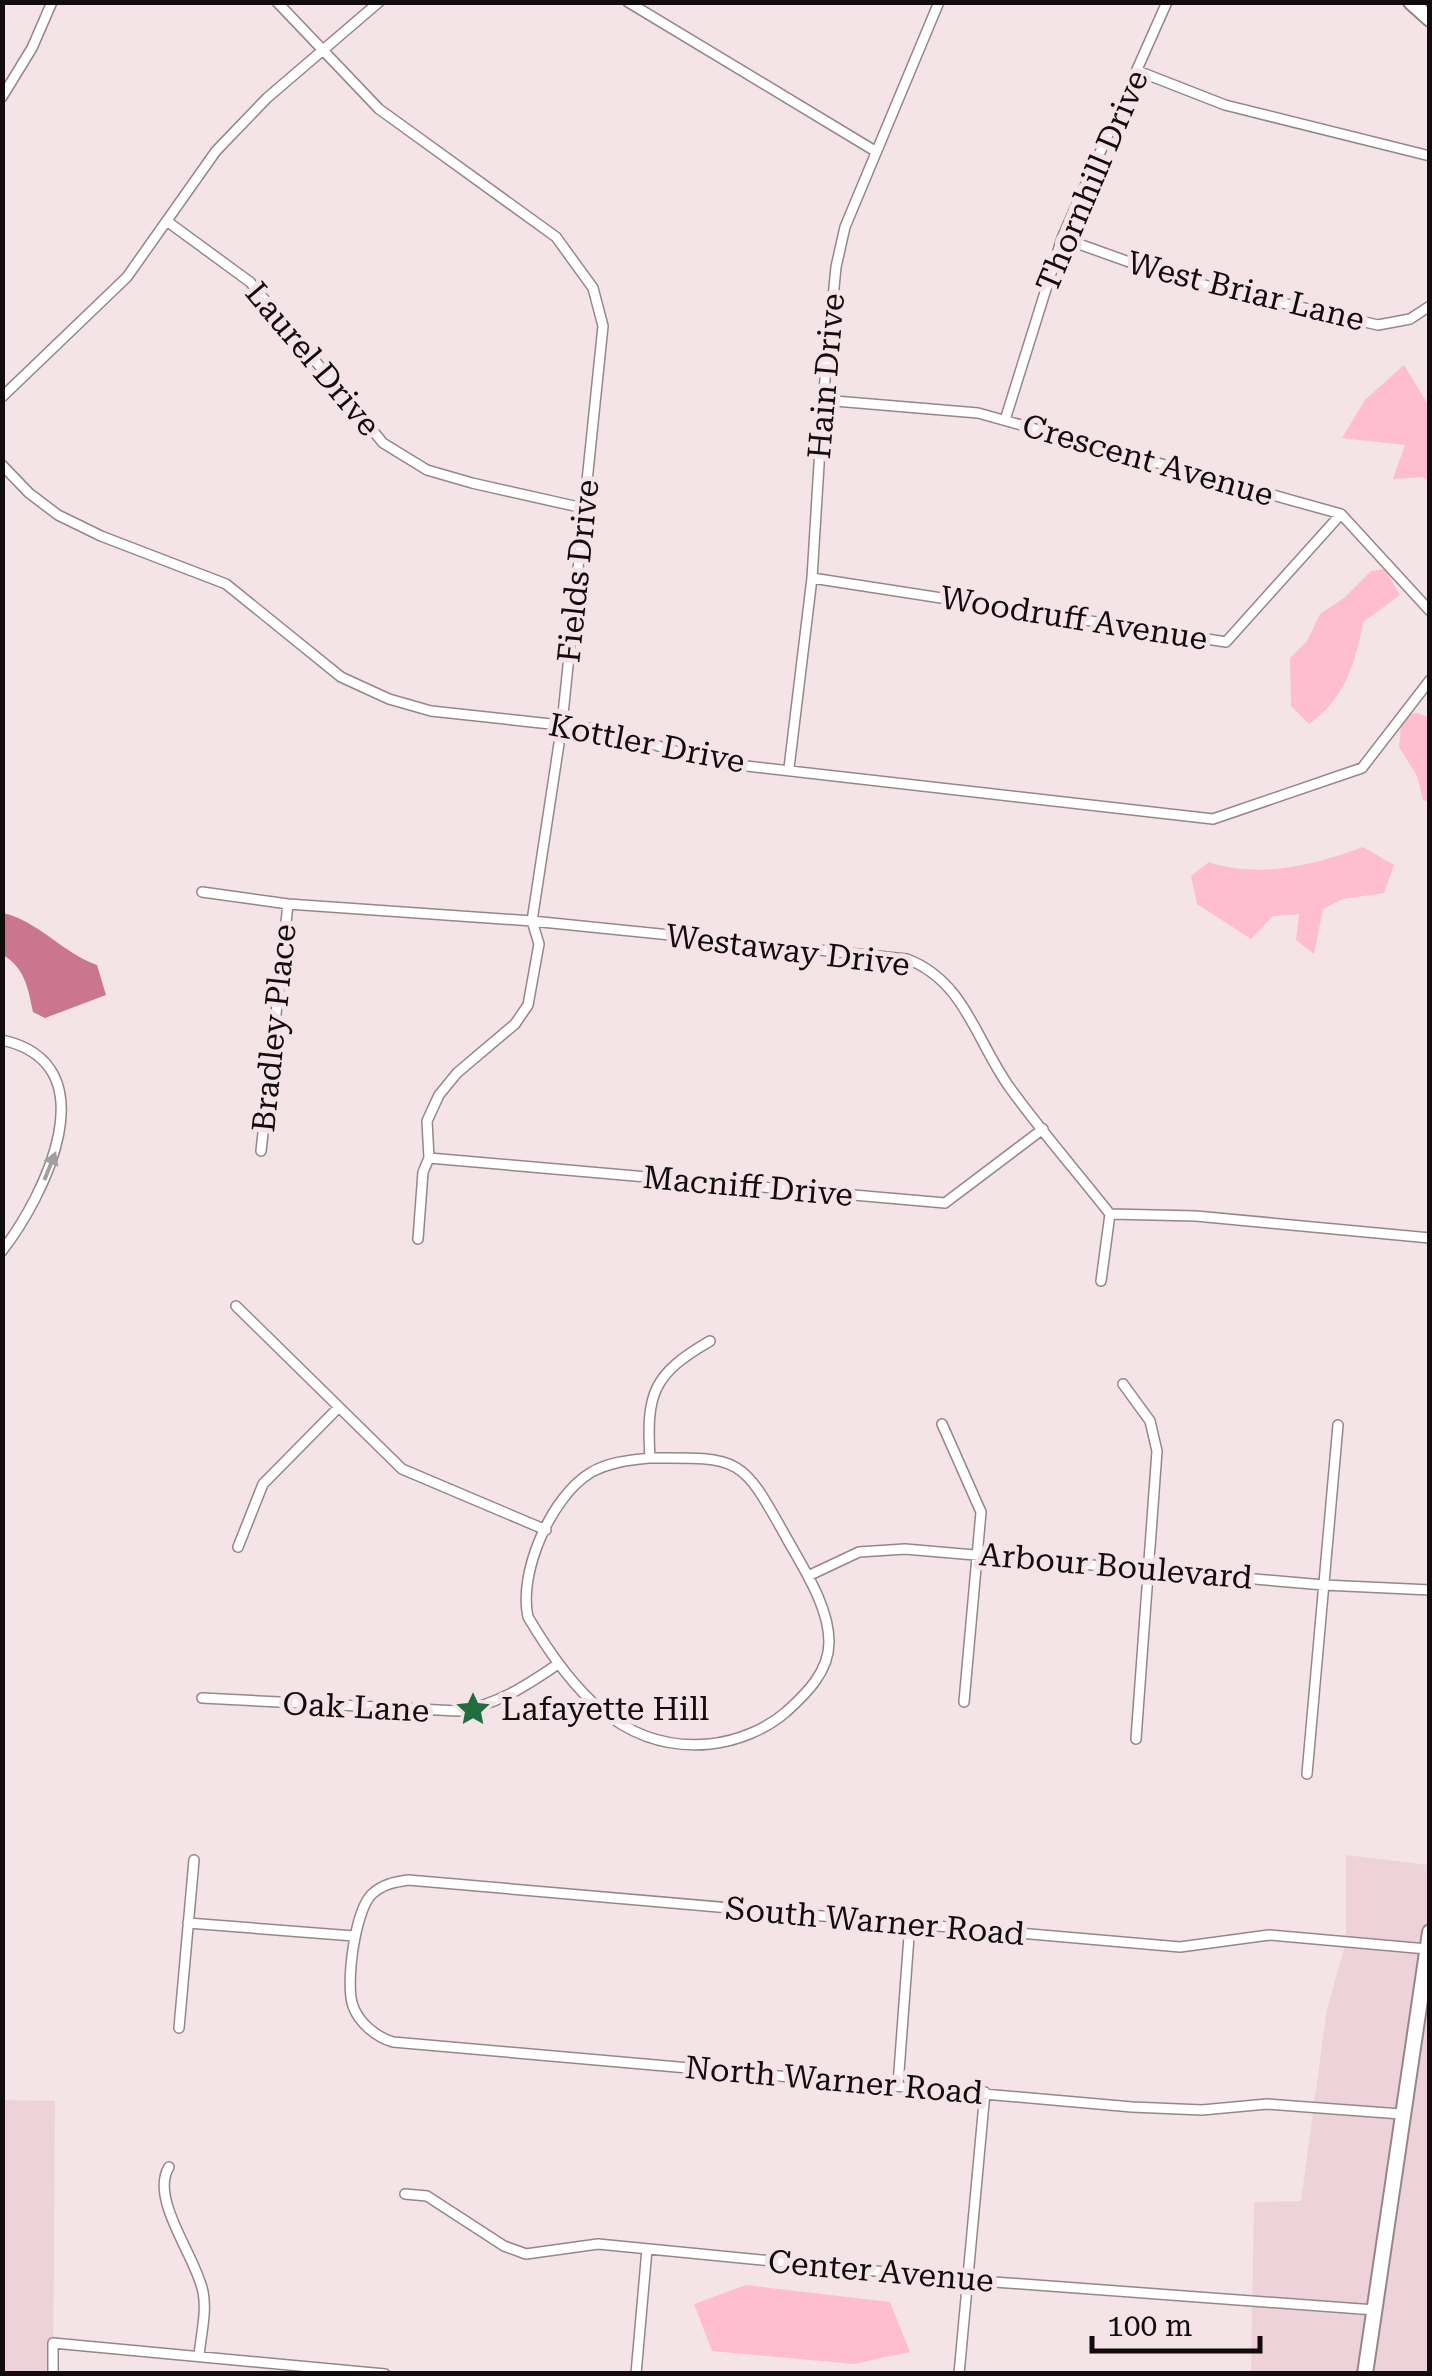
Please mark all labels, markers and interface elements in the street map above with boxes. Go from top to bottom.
street label: Thornhill Drive [1028,64,1156,298]
street label: West Briar Lane [1124,243,1368,339]
street label: Laurel Drive [238,274,388,444]
street label: Hain Drive [800,292,852,460]
street label: Crescent Avenue [1018,406,1278,514]
street label: Fields Drive [549,478,607,664]
street label: Woodruff Avenue [938,578,1210,658]
street label: Kottler Drive [546,705,748,781]
street label: Westaway Drive [664,916,912,984]
street label: Bradley Place [244,922,304,1134]
one-way arrow [42,1151,58,1181]
street label: Macniff Drive [641,1158,855,1214]
street label: Arbour Boulevard [978,1535,1254,1597]
street label: Oak Lane [282,1684,430,1730]
place icon: Lafayette Hill [454,1690,492,1728]
place label: Lafayette Hill [501,1690,709,1728]
street label: South Warner Road [724,1889,1026,1953]
street label: North Warner Road [683,2048,985,2112]
street label: Center Avenue [767,2242,995,2300]
scale bar [1092,2291,1260,2353]
text: 100 m [1107,2308,1192,2343]

